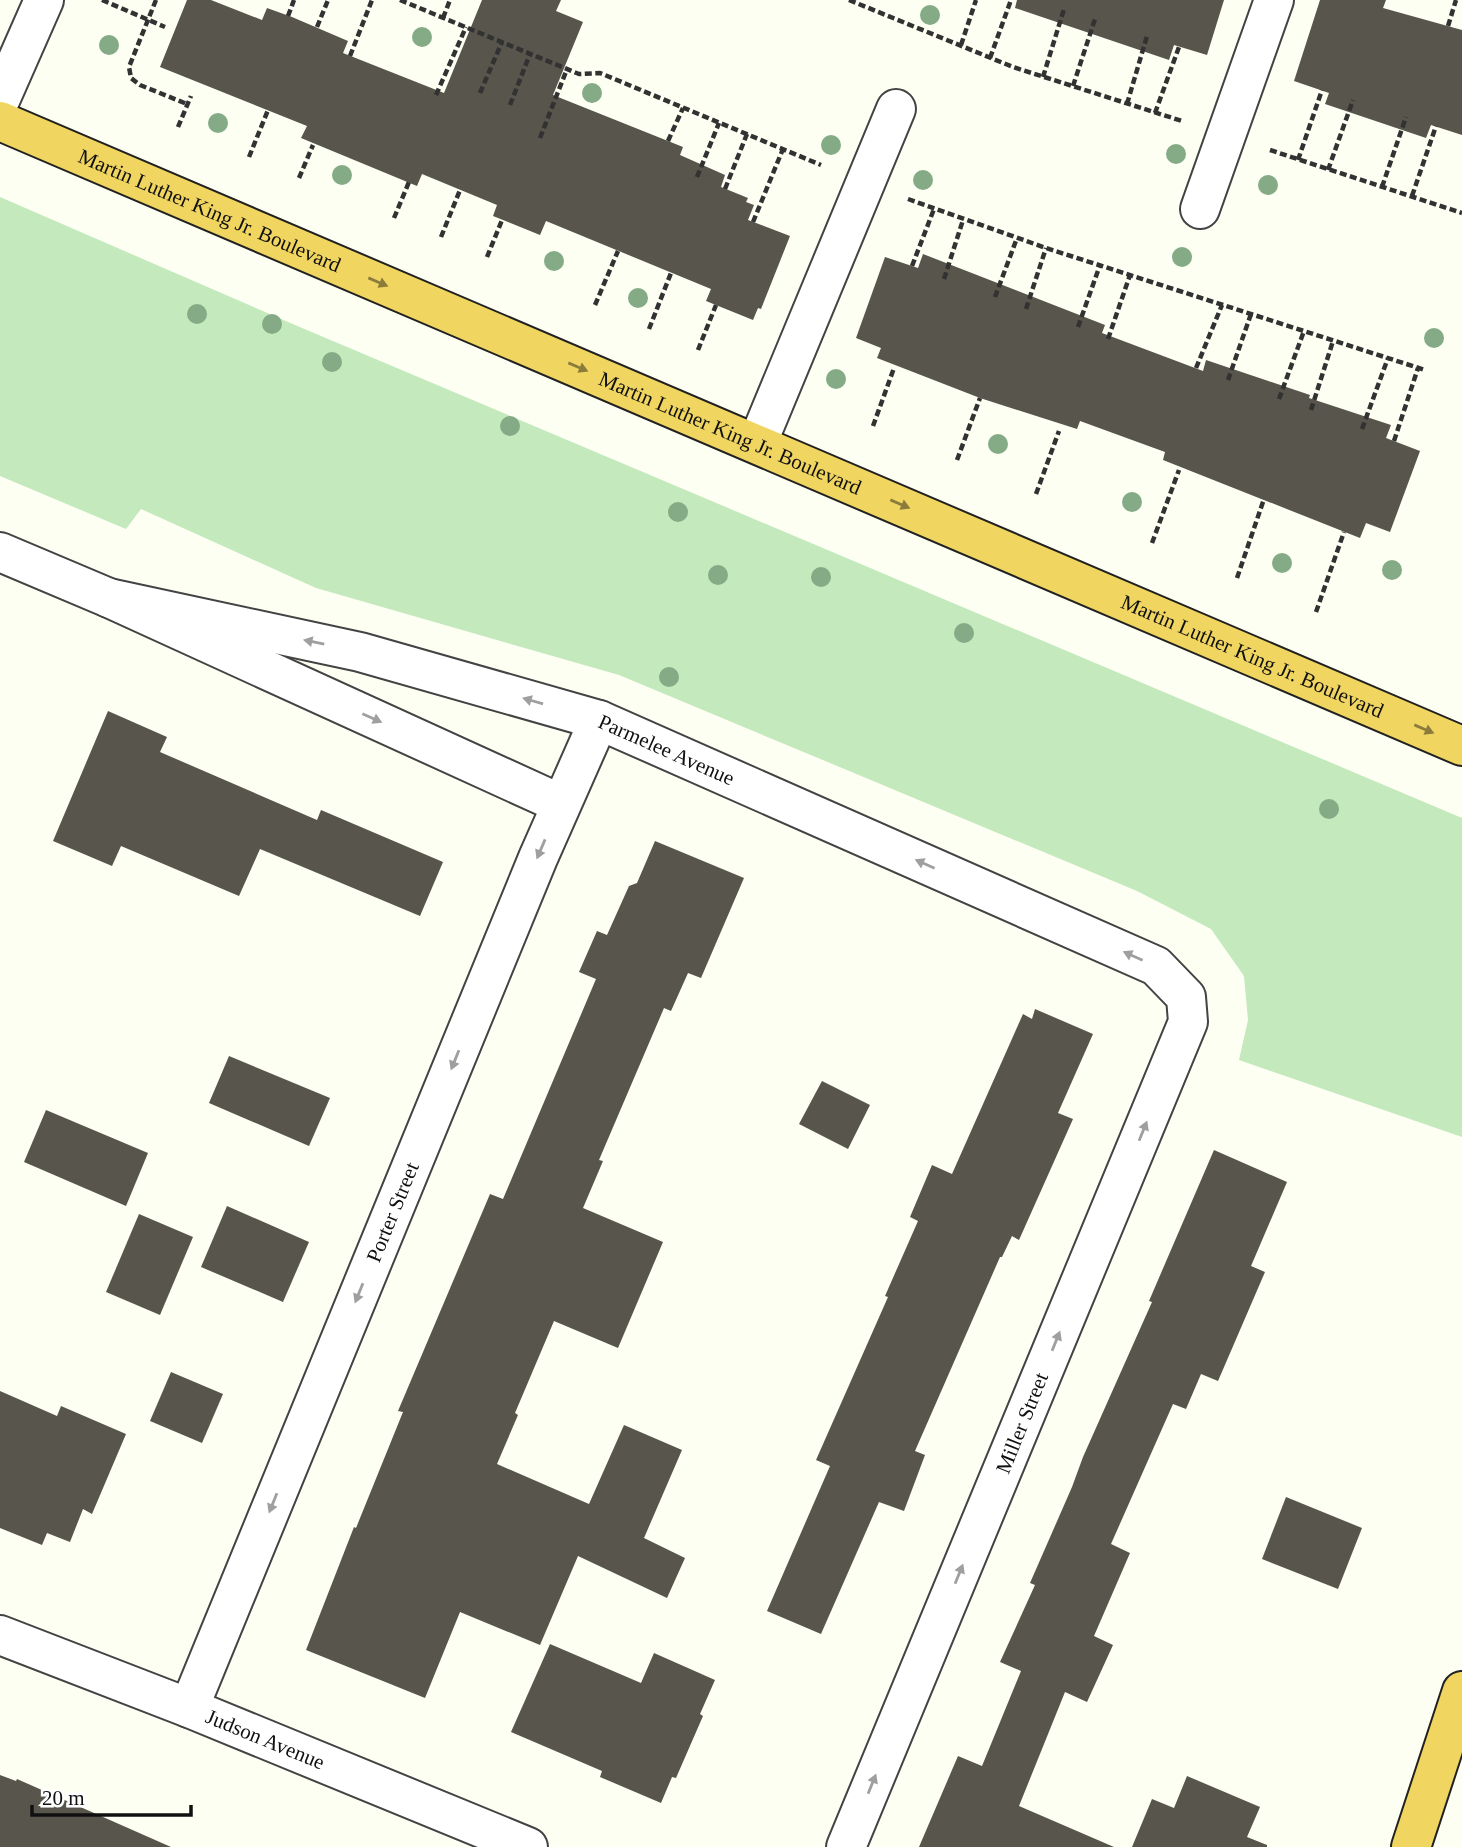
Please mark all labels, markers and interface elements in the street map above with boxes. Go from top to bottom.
street label: Martin Luther King Jr. Boulevard [75,144,345,277]
one-way arrow [368,276,389,287]
one-way arrow [568,361,588,373]
street label: Martin Luther King Jr. Boulevard [595,366,865,500]
one-way arrow [890,499,911,510]
street label: Martin Luther King Jr. Boulevard [1118,590,1388,723]
one-way arrow [303,637,325,648]
one-way arrow [523,696,544,706]
street label: Parmelee Avenue [595,709,738,790]
one-way arrow [362,712,382,724]
one-way arrow [1414,723,1434,735]
one-way arrow [536,839,547,860]
one-way arrow [915,858,935,870]
one-way arrow [1123,950,1143,962]
one-way arrow [449,1049,460,1070]
one-way arrow [1137,1120,1148,1141]
street label: Porter Street [361,1159,424,1266]
one-way arrow [354,1282,365,1303]
one-way arrow [1050,1330,1061,1351]
street label: Miller Street [991,1369,1053,1477]
one-way arrow [267,1493,278,1514]
one-way arrow [954,1563,965,1584]
street label: Judson Avenue [202,1704,328,1774]
scale bar [32,1773,191,1817]
one-way arrow [866,1774,878,1794]
text: 20 m [42,1786,85,1810]

